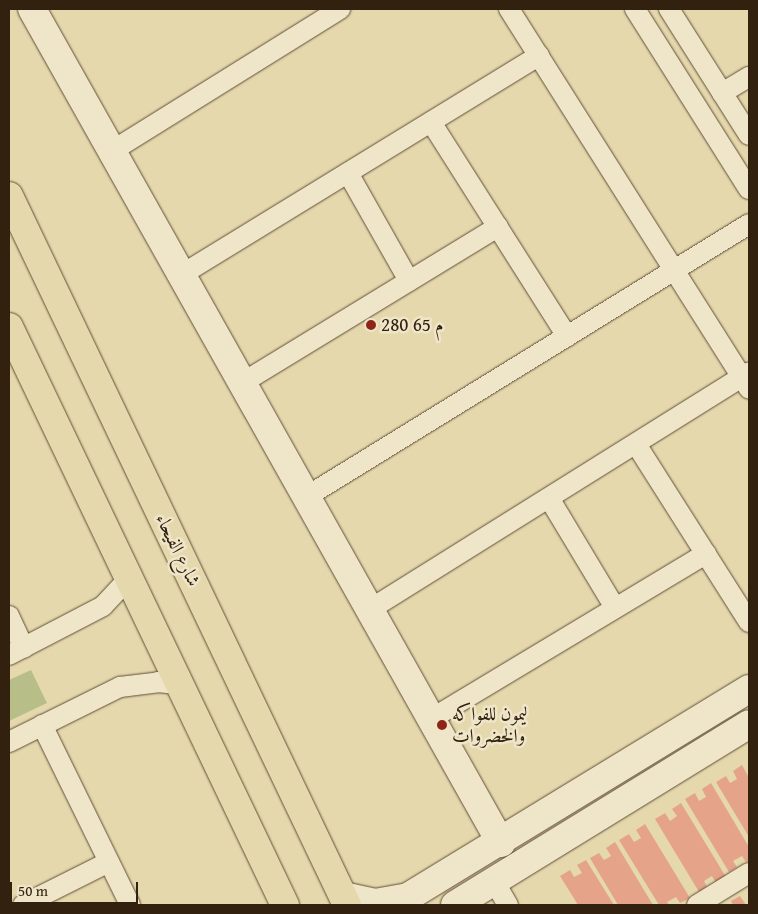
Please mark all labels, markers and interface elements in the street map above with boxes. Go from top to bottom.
place label: 280 م 65 [381,314,444,336]
marker: 280 م 65 [365,319,377,331]
street label: شارع الفيحاء [151,510,205,590]
place label: ليمون للفواكه والخضروات [452,703,527,747]
marker: ليمون للفواكه والخضروات [436,719,448,731]
scale bar [12,872,140,904]
text: 50 m [18,880,48,901]

